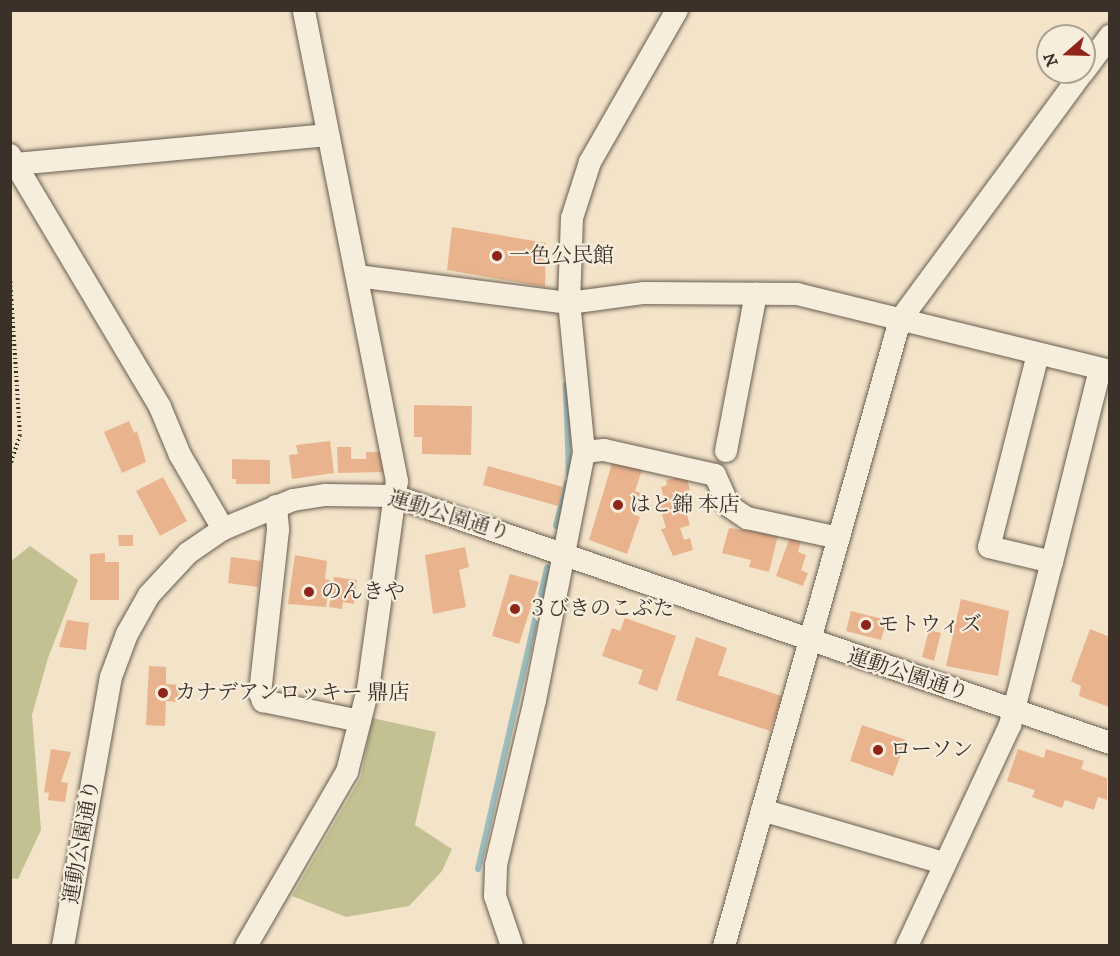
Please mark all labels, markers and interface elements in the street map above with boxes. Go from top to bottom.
north arrow [1036,24,1096,84]
text: N [1039,50,1063,69]
place label: 一色公民館 [509,243,614,269]
marker: 一色公民館 [490,249,504,263]
street label: 運動公園通り [385,486,513,546]
place label: はと錦 本店 [630,492,740,518]
marker: はと錦 本店 [611,498,625,512]
place label: のんきや [321,579,405,605]
marker: のんきや [302,585,316,599]
place label: ３びきのこぶた [527,596,674,622]
marker: ３びきのこぶた [508,602,522,616]
place label: モトウィズ [878,612,983,638]
marker: モトウィズ [859,618,873,632]
street label: 運動公園通り [844,644,972,706]
place label: カナデアンロッキー 鼎店 [175,680,411,706]
marker: カナデアンロッキー 鼎店 [156,686,170,700]
place label: ローソン [890,737,974,763]
marker: ローソン [871,743,885,757]
street label: 運動公園通り [59,778,105,906]

